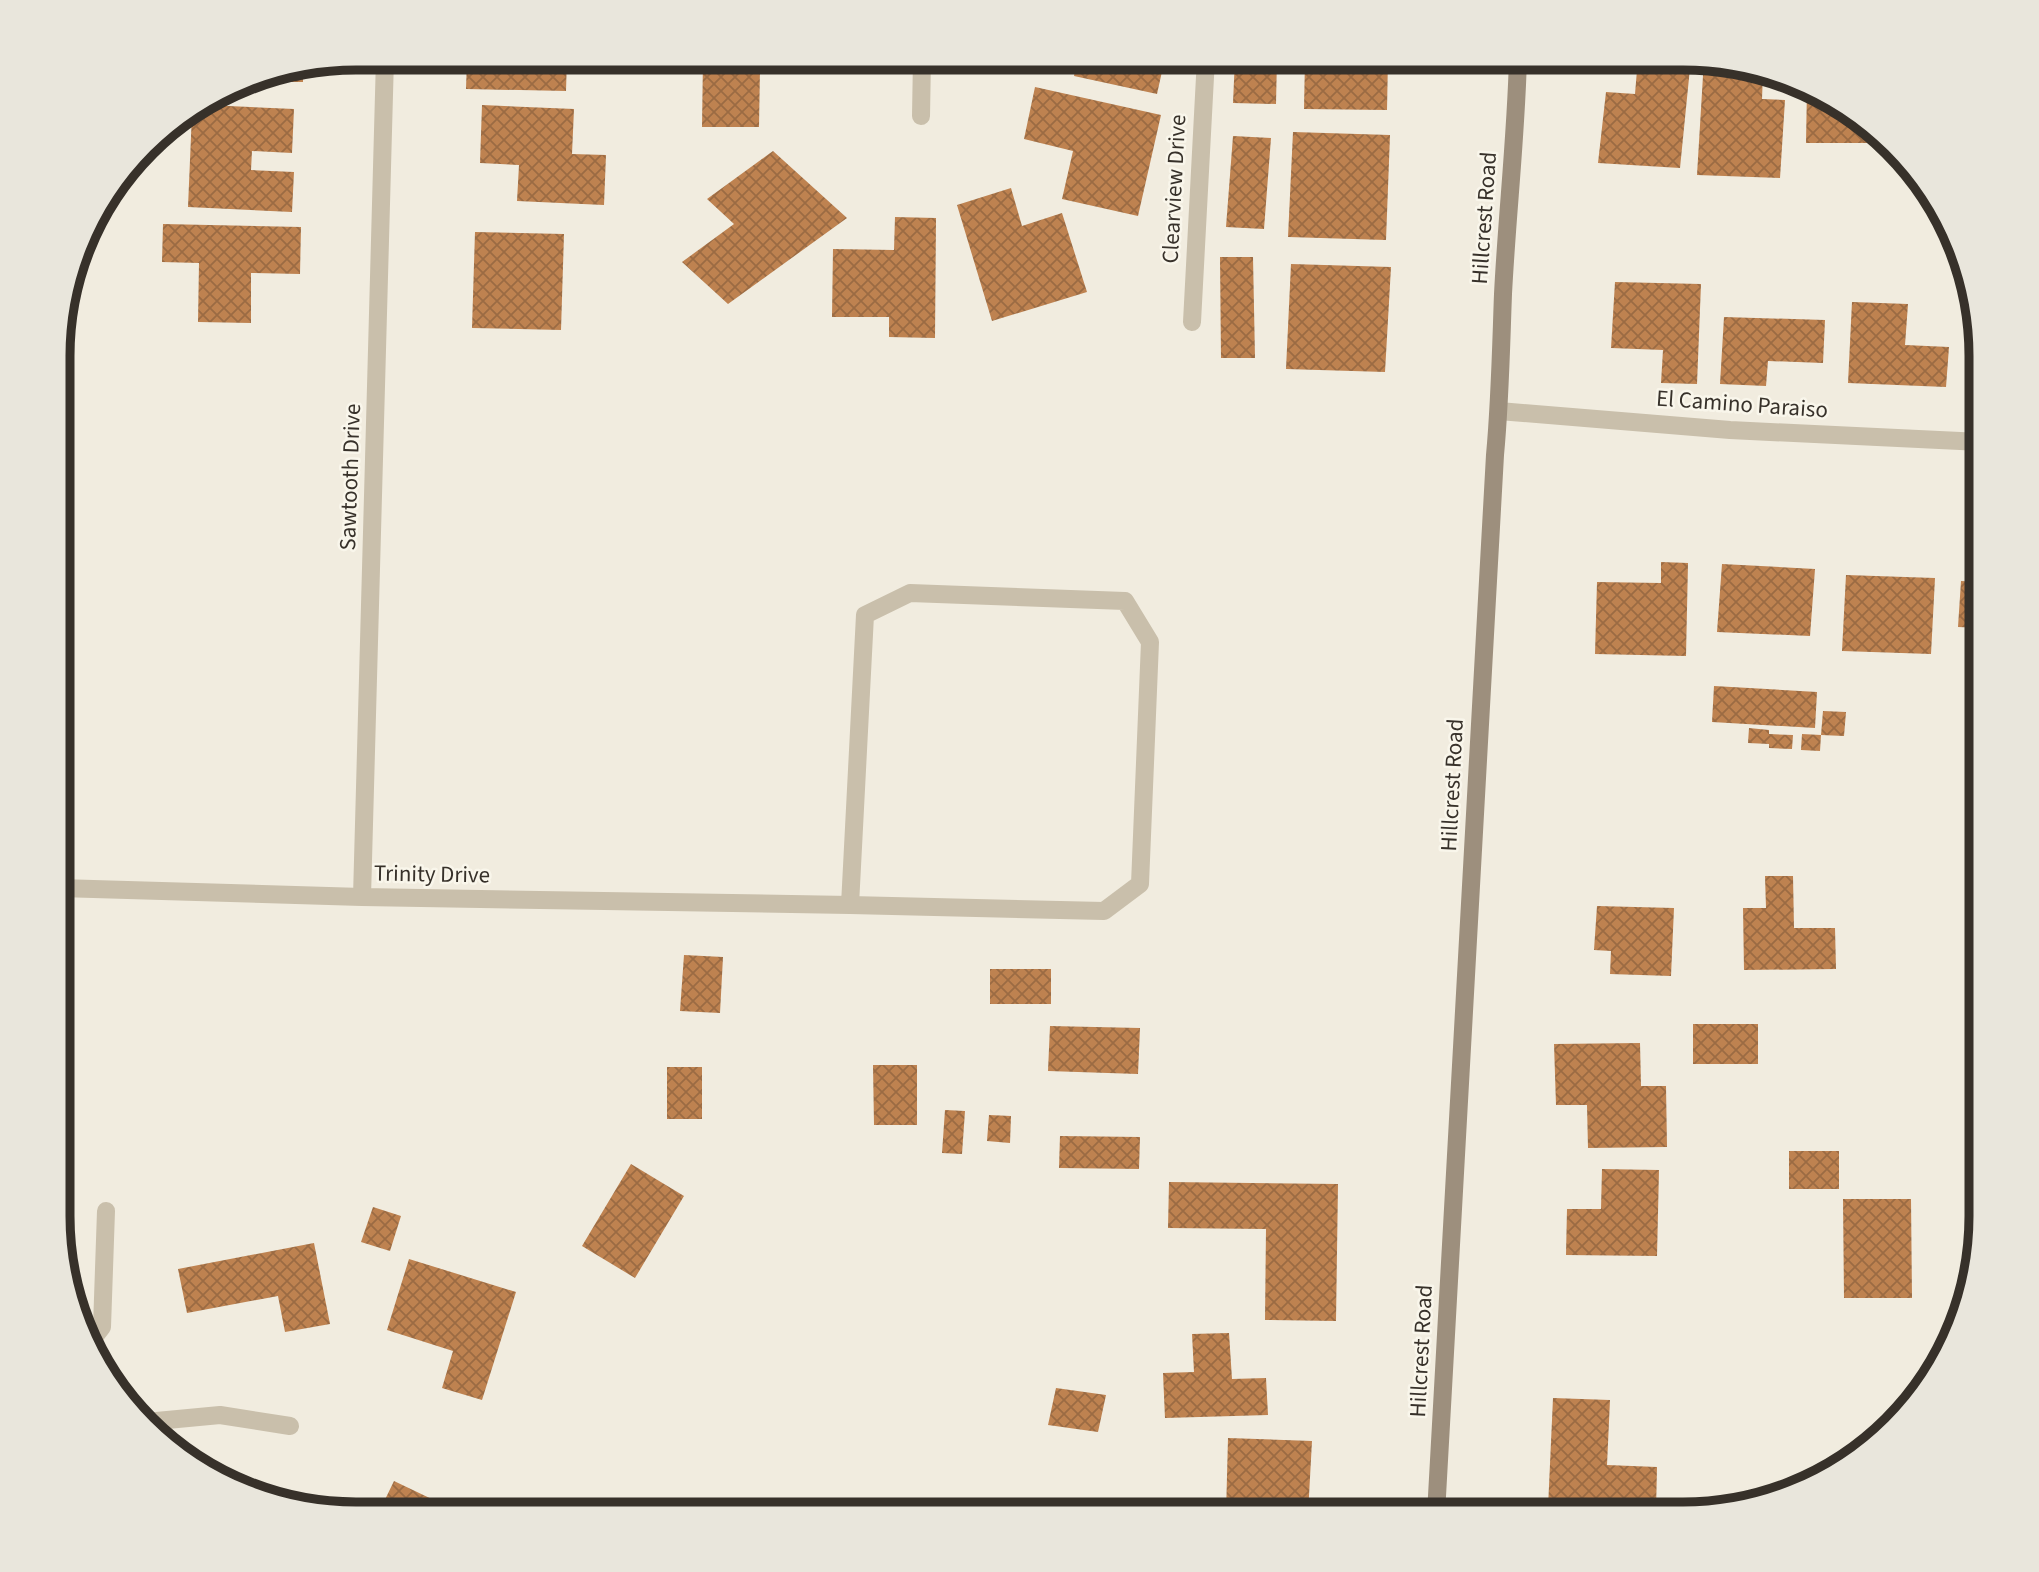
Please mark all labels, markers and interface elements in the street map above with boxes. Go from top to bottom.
street label: Clearview Drive [1154,114,1194,264]
street label: Hillcrest Road [1463,151,1505,285]
street label: El Camino Paraiso [1655,382,1829,426]
street label: Sawtooth Drive [331,403,369,551]
street label: Hillcrest Road [1432,718,1472,852]
street label: Trinity Drive [374,856,490,892]
street label: Hillcrest Road [1401,1284,1441,1418]

